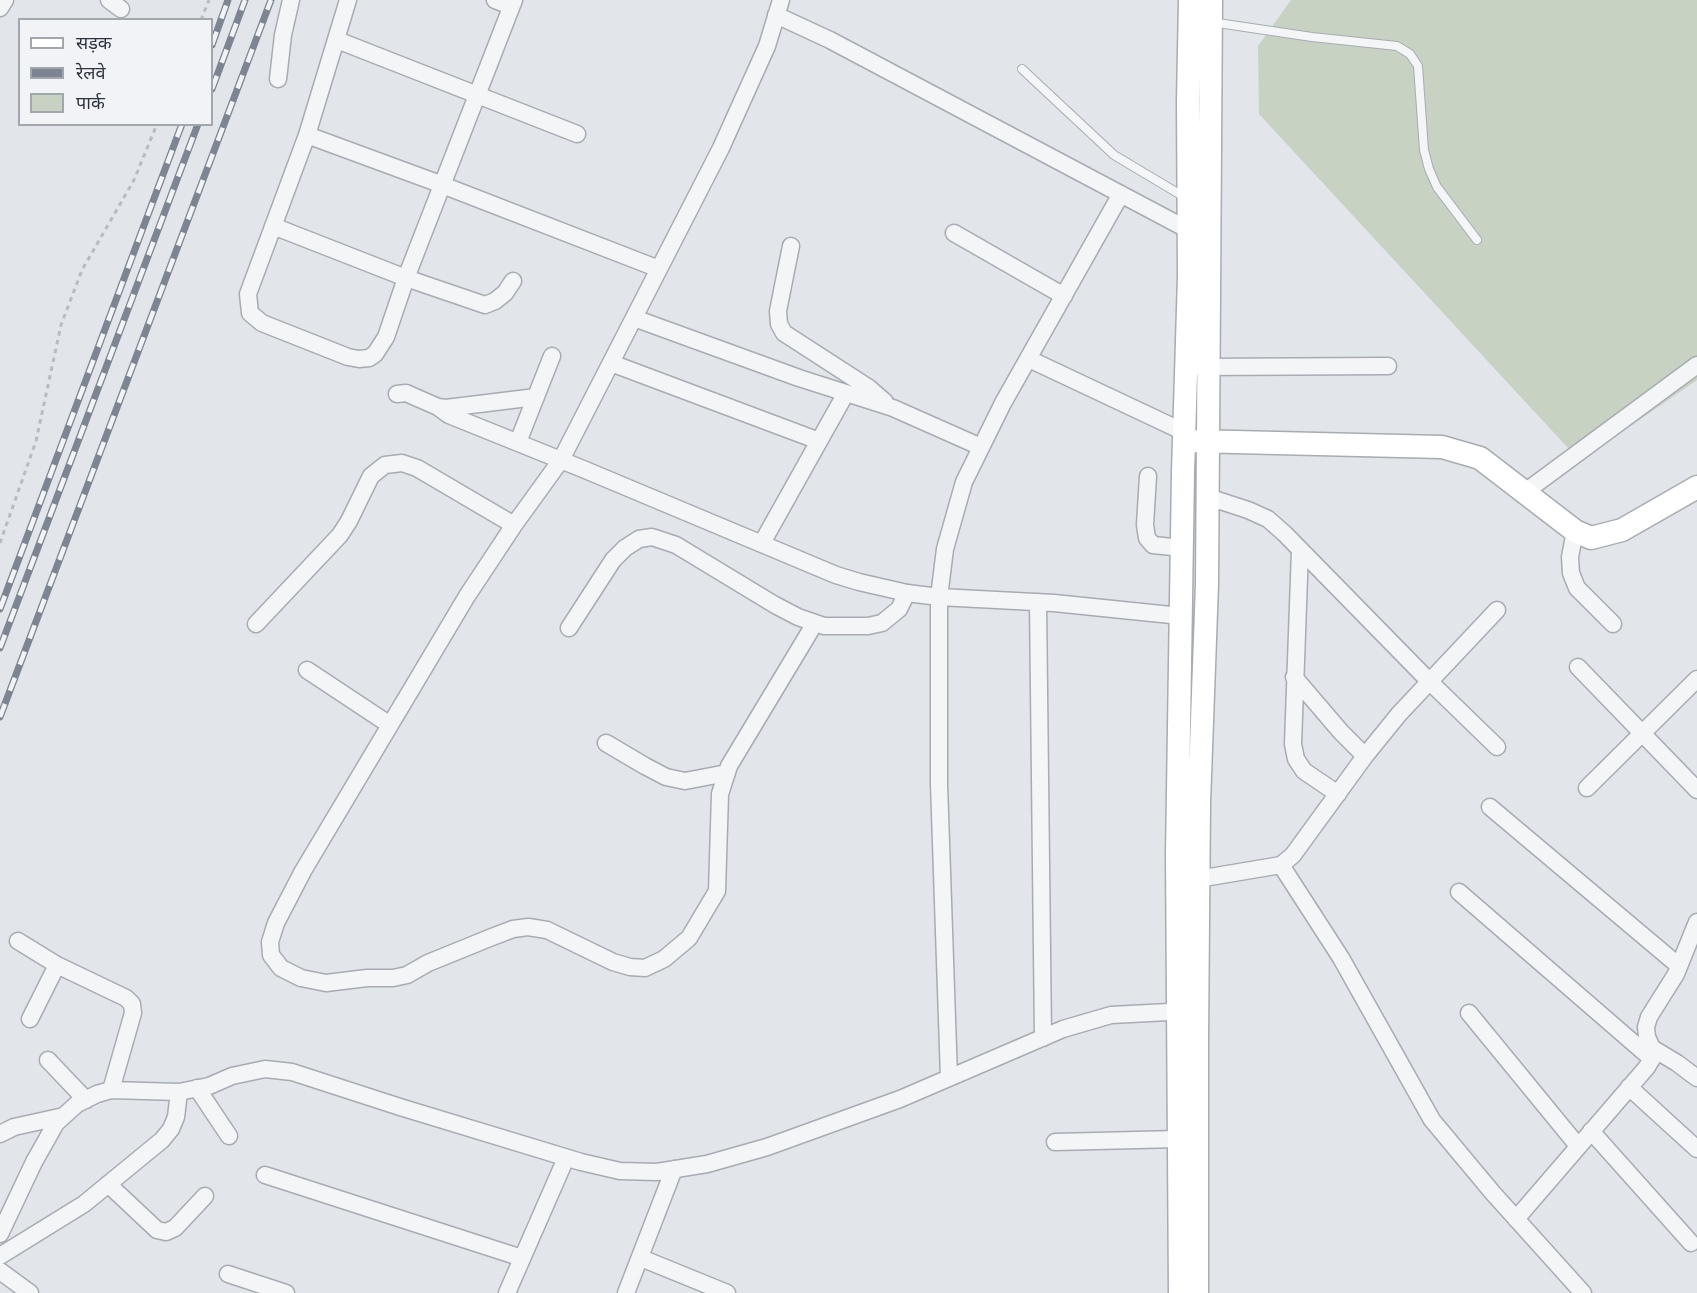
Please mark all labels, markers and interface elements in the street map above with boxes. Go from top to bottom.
legend [18,18,213,126]
text: सड़क [76,30,112,55]
text: रेलवे [76,60,106,85]
text: पार्क [76,90,105,115]

